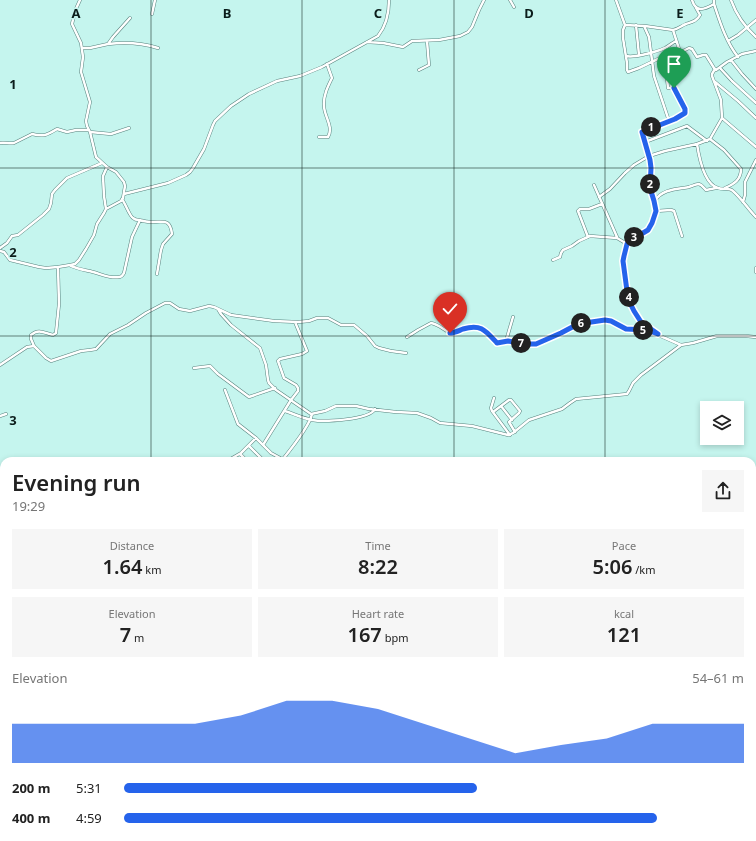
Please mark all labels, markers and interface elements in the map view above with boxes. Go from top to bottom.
text: A [72,4,81,22]
text: B [223,4,231,22]
text: C [374,4,382,22]
text: D [524,4,534,22]
text: E [676,4,684,22]
pin [657,47,691,88]
icon: arrive [663,53,685,75]
text: 1 [9,75,17,93]
pin: 1 [641,117,661,137]
text: 1 [648,119,654,134]
pin: 2 [640,174,660,194]
text: 2 [647,176,653,191]
pin: 3 [624,227,644,247]
text: 3 [631,229,637,244]
text: 2 [9,243,17,261]
pin: 4 [619,287,639,307]
text: 4 [626,289,632,304]
pin [433,292,467,333]
icon: check [439,298,461,320]
pin: 6 [571,313,591,333]
text: 6 [578,315,584,330]
pin: 5 [633,320,653,340]
text: 5 [640,322,646,337]
pin: 7 [511,333,531,353]
text: 7 [518,335,524,350]
map controls [700,401,744,445]
button: layers [700,401,744,445]
text: 3 [9,411,17,429]
text: Evening run [12,467,141,497]
button: share [702,470,744,512]
text: 19:29 [12,497,45,515]
text: Distance [110,538,154,553]
text: Time [365,538,391,553]
text: Pace [612,538,636,553]
text: 1.64 [103,553,142,580]
text: 8:22 [358,553,398,580]
text: 5:06 [593,553,632,580]
text: km [142,562,161,577]
text: /km [632,562,655,577]
text: Elevation [109,606,155,621]
text: Heart rate [352,606,404,621]
text: kcal [614,606,634,621]
text: 7 [120,621,131,648]
text: 167 [347,621,382,648]
text: 121 [607,621,641,648]
text: m [131,630,144,645]
text: bpm [382,630,409,645]
text: Elevation [12,669,68,687]
text: 54–61 m [692,669,744,687]
text: 200 m [12,779,50,797]
text: 5:31 [76,779,102,797]
text: 400 m [12,809,50,827]
text: 4:59 [76,809,102,827]

